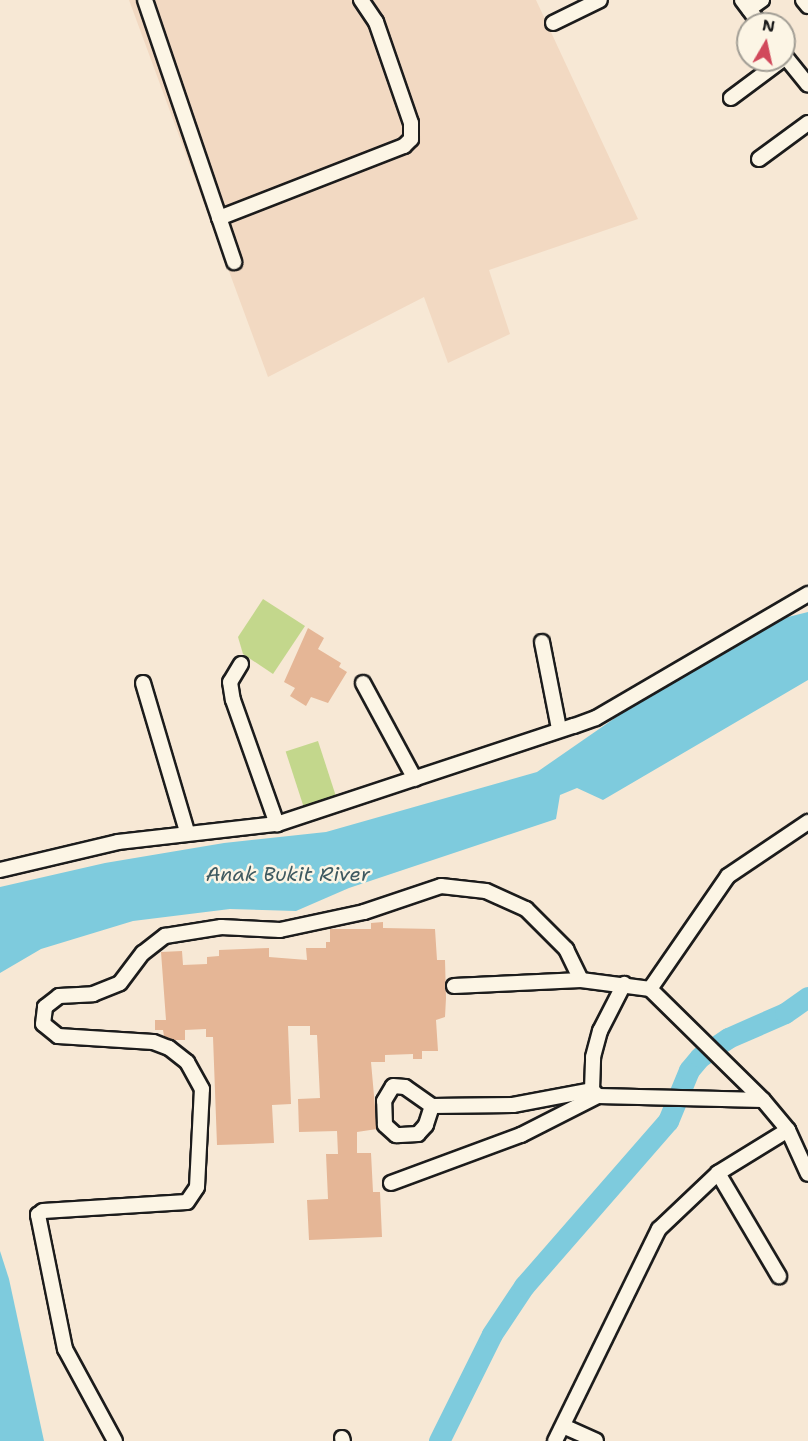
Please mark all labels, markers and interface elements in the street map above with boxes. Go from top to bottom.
north arrow [736,12,796,72]
text: N [761,14,776,37]
water label: Anak Bukit River [206,862,370,886]

